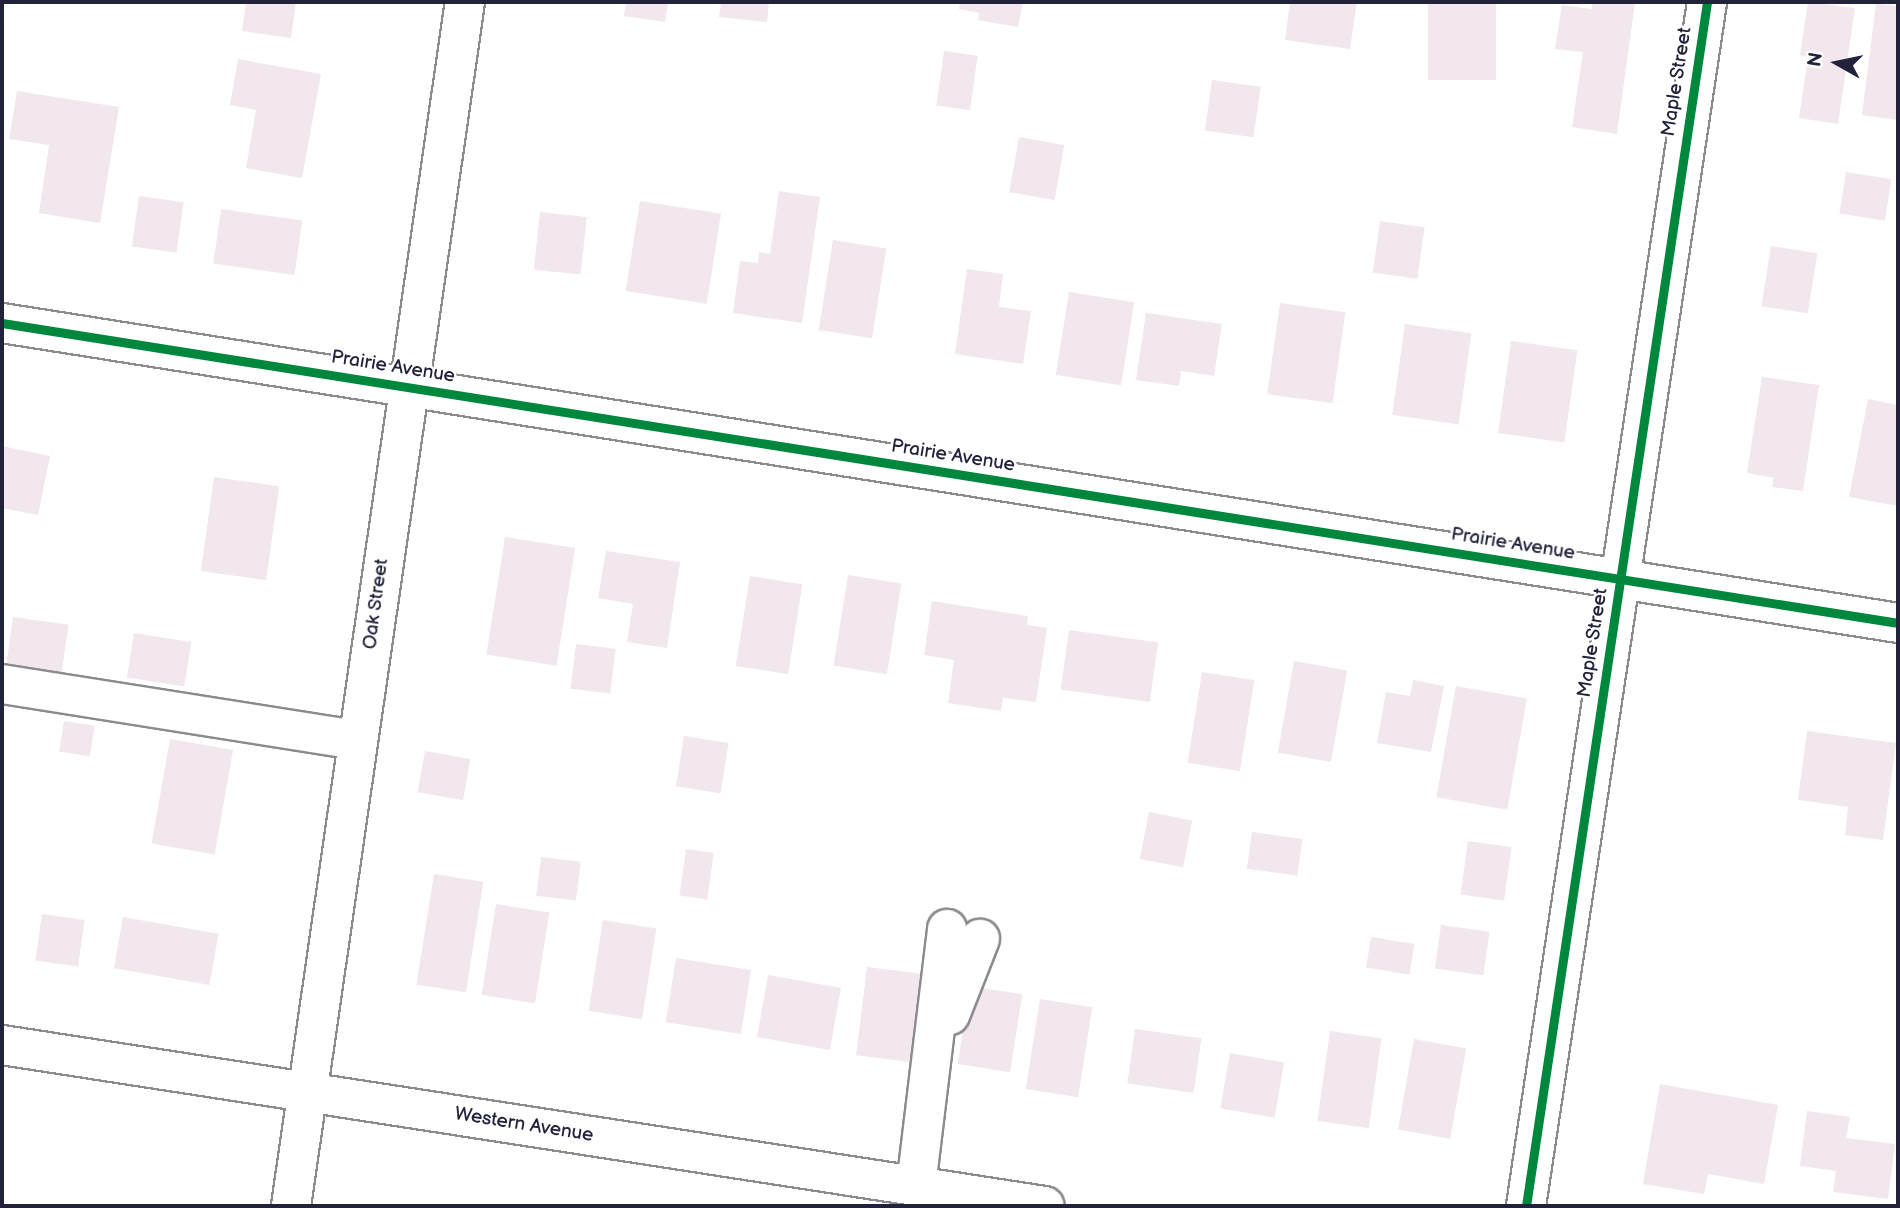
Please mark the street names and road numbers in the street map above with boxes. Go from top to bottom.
street label: Maple Street [1657,25,1697,139]
street label: Prairie Avenue [329,346,457,388]
street label: Prairie Avenue [889,435,1017,477]
street label: Prairie Avenue [1449,523,1577,565]
street label: Oak Street [358,557,394,651]
street label: Maple Street [1573,586,1613,700]
street label: Western Avenue [453,1103,595,1147]

